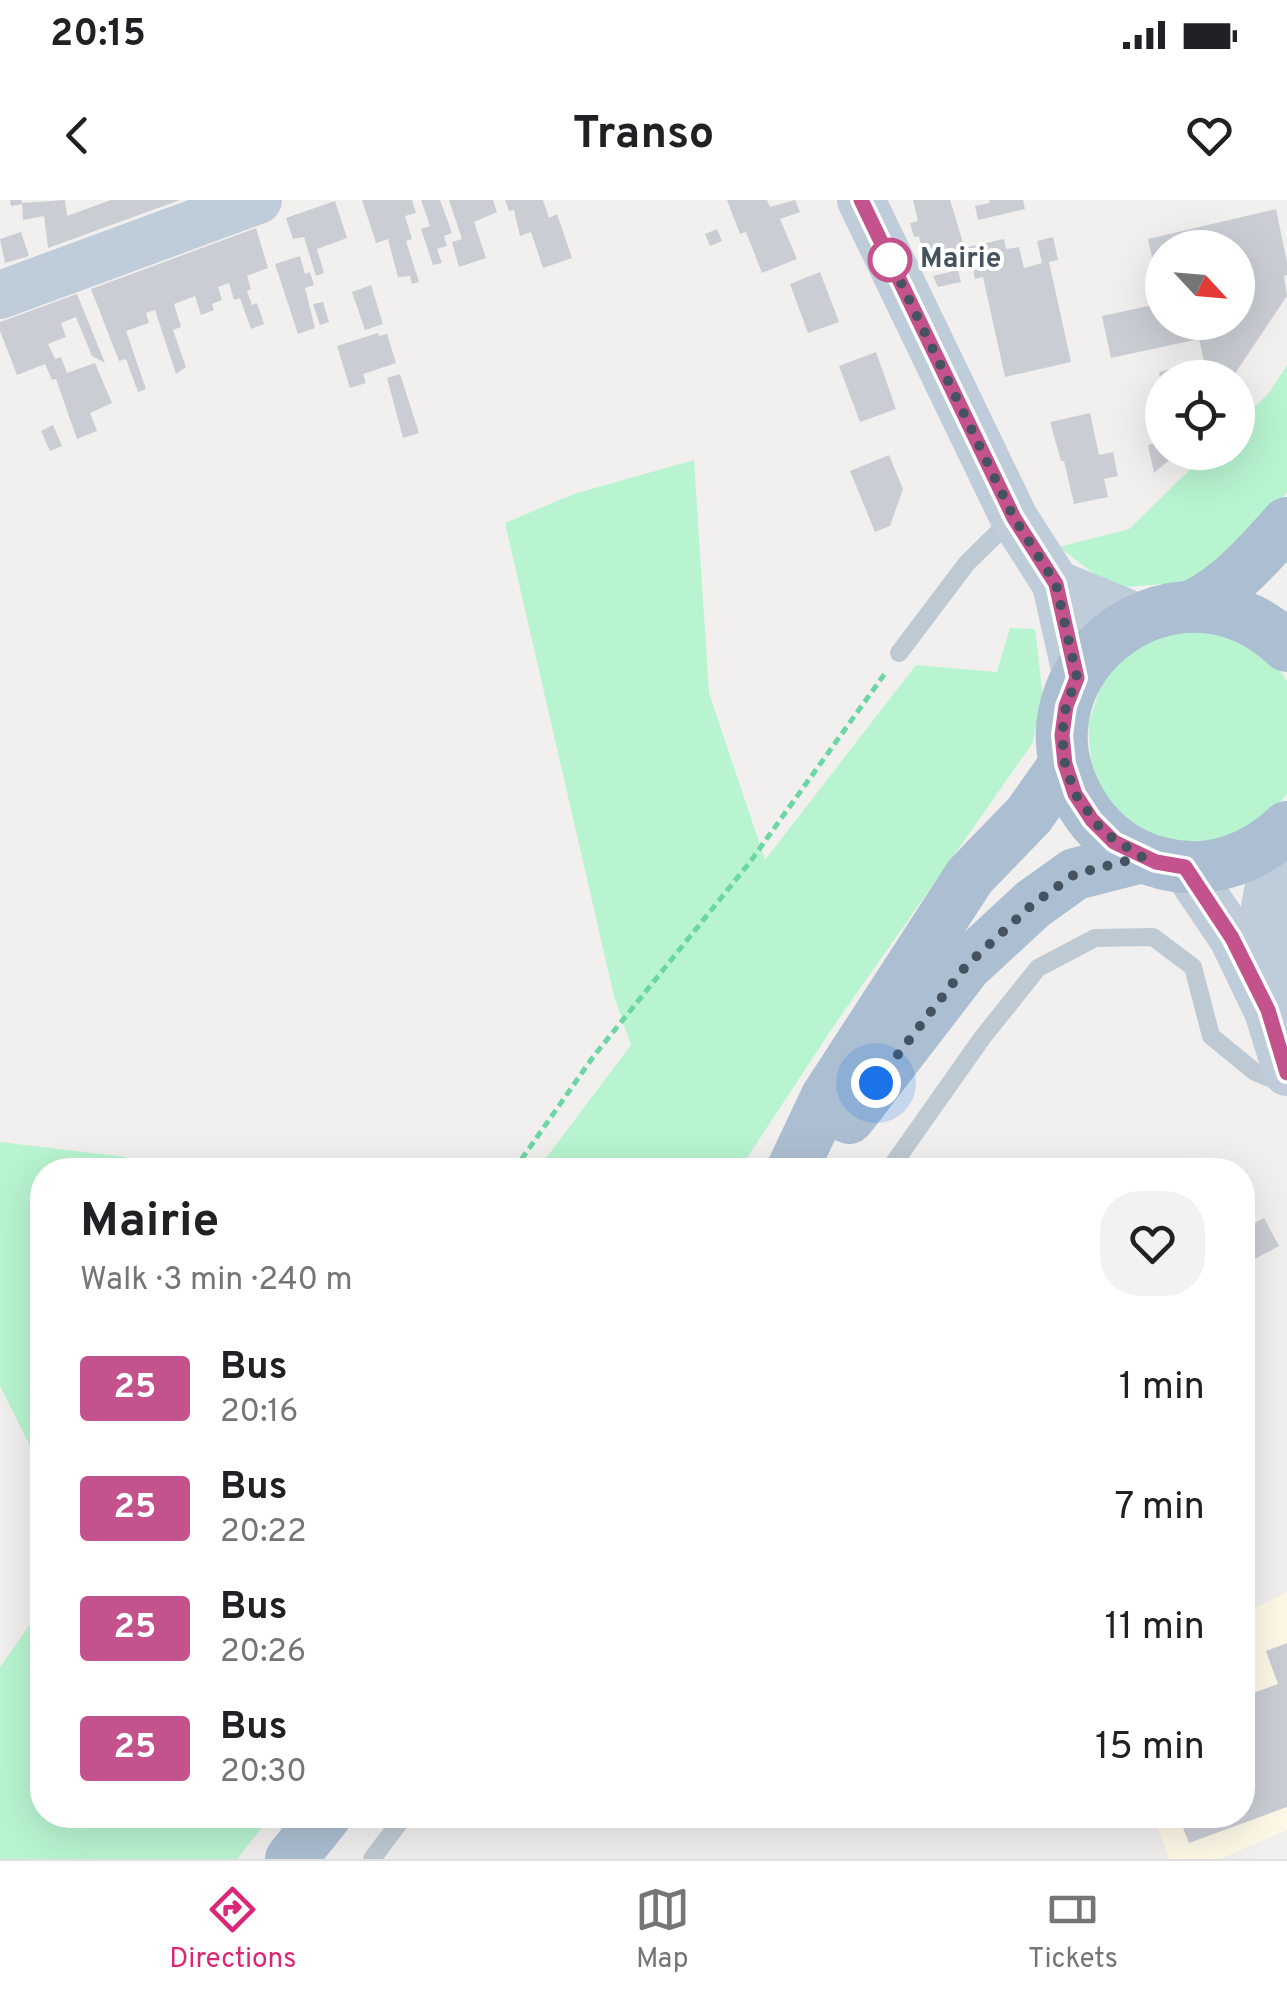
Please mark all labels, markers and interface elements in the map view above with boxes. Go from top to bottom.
text: 20:15 [50,11,146,60]
text: Transo [573,107,714,164]
icon: back [50,108,105,163]
icon: heart [1182,108,1237,163]
north arrow [1145,230,1255,340]
map controls [1145,230,1255,470]
marker: Mairie [869,239,911,281]
place label: Mairie [920,242,1001,278]
button: locate [1145,360,1255,470]
your location [851,1058,901,1108]
button: heart [1100,1191,1205,1296]
text: Mairie [80,1193,219,1253]
text: Walk · 3 min · 240 m [80,1261,353,1301]
text: Bus [220,1344,287,1393]
text: 1 min [1119,1364,1205,1413]
text: 25 [114,1366,156,1410]
text: 20:16 [220,1393,298,1433]
text: Bus [220,1464,287,1513]
text: 7 min [1115,1484,1205,1533]
text: 25 [114,1486,156,1530]
text: 20:22 [220,1513,307,1553]
text: Bus [220,1584,287,1633]
text: 11 min [1104,1604,1205,1653]
text: 25 [114,1606,156,1650]
text: 20:26 [220,1633,306,1673]
text: Bus [220,1704,287,1753]
text: 15 min [1095,1724,1205,1773]
text: 25 [114,1726,156,1770]
text: 20:30 [220,1753,307,1793]
tab: Directions [169,1882,296,1978]
tab: Map [635,1882,690,1978]
tab: Tickets [1028,1882,1118,1978]

